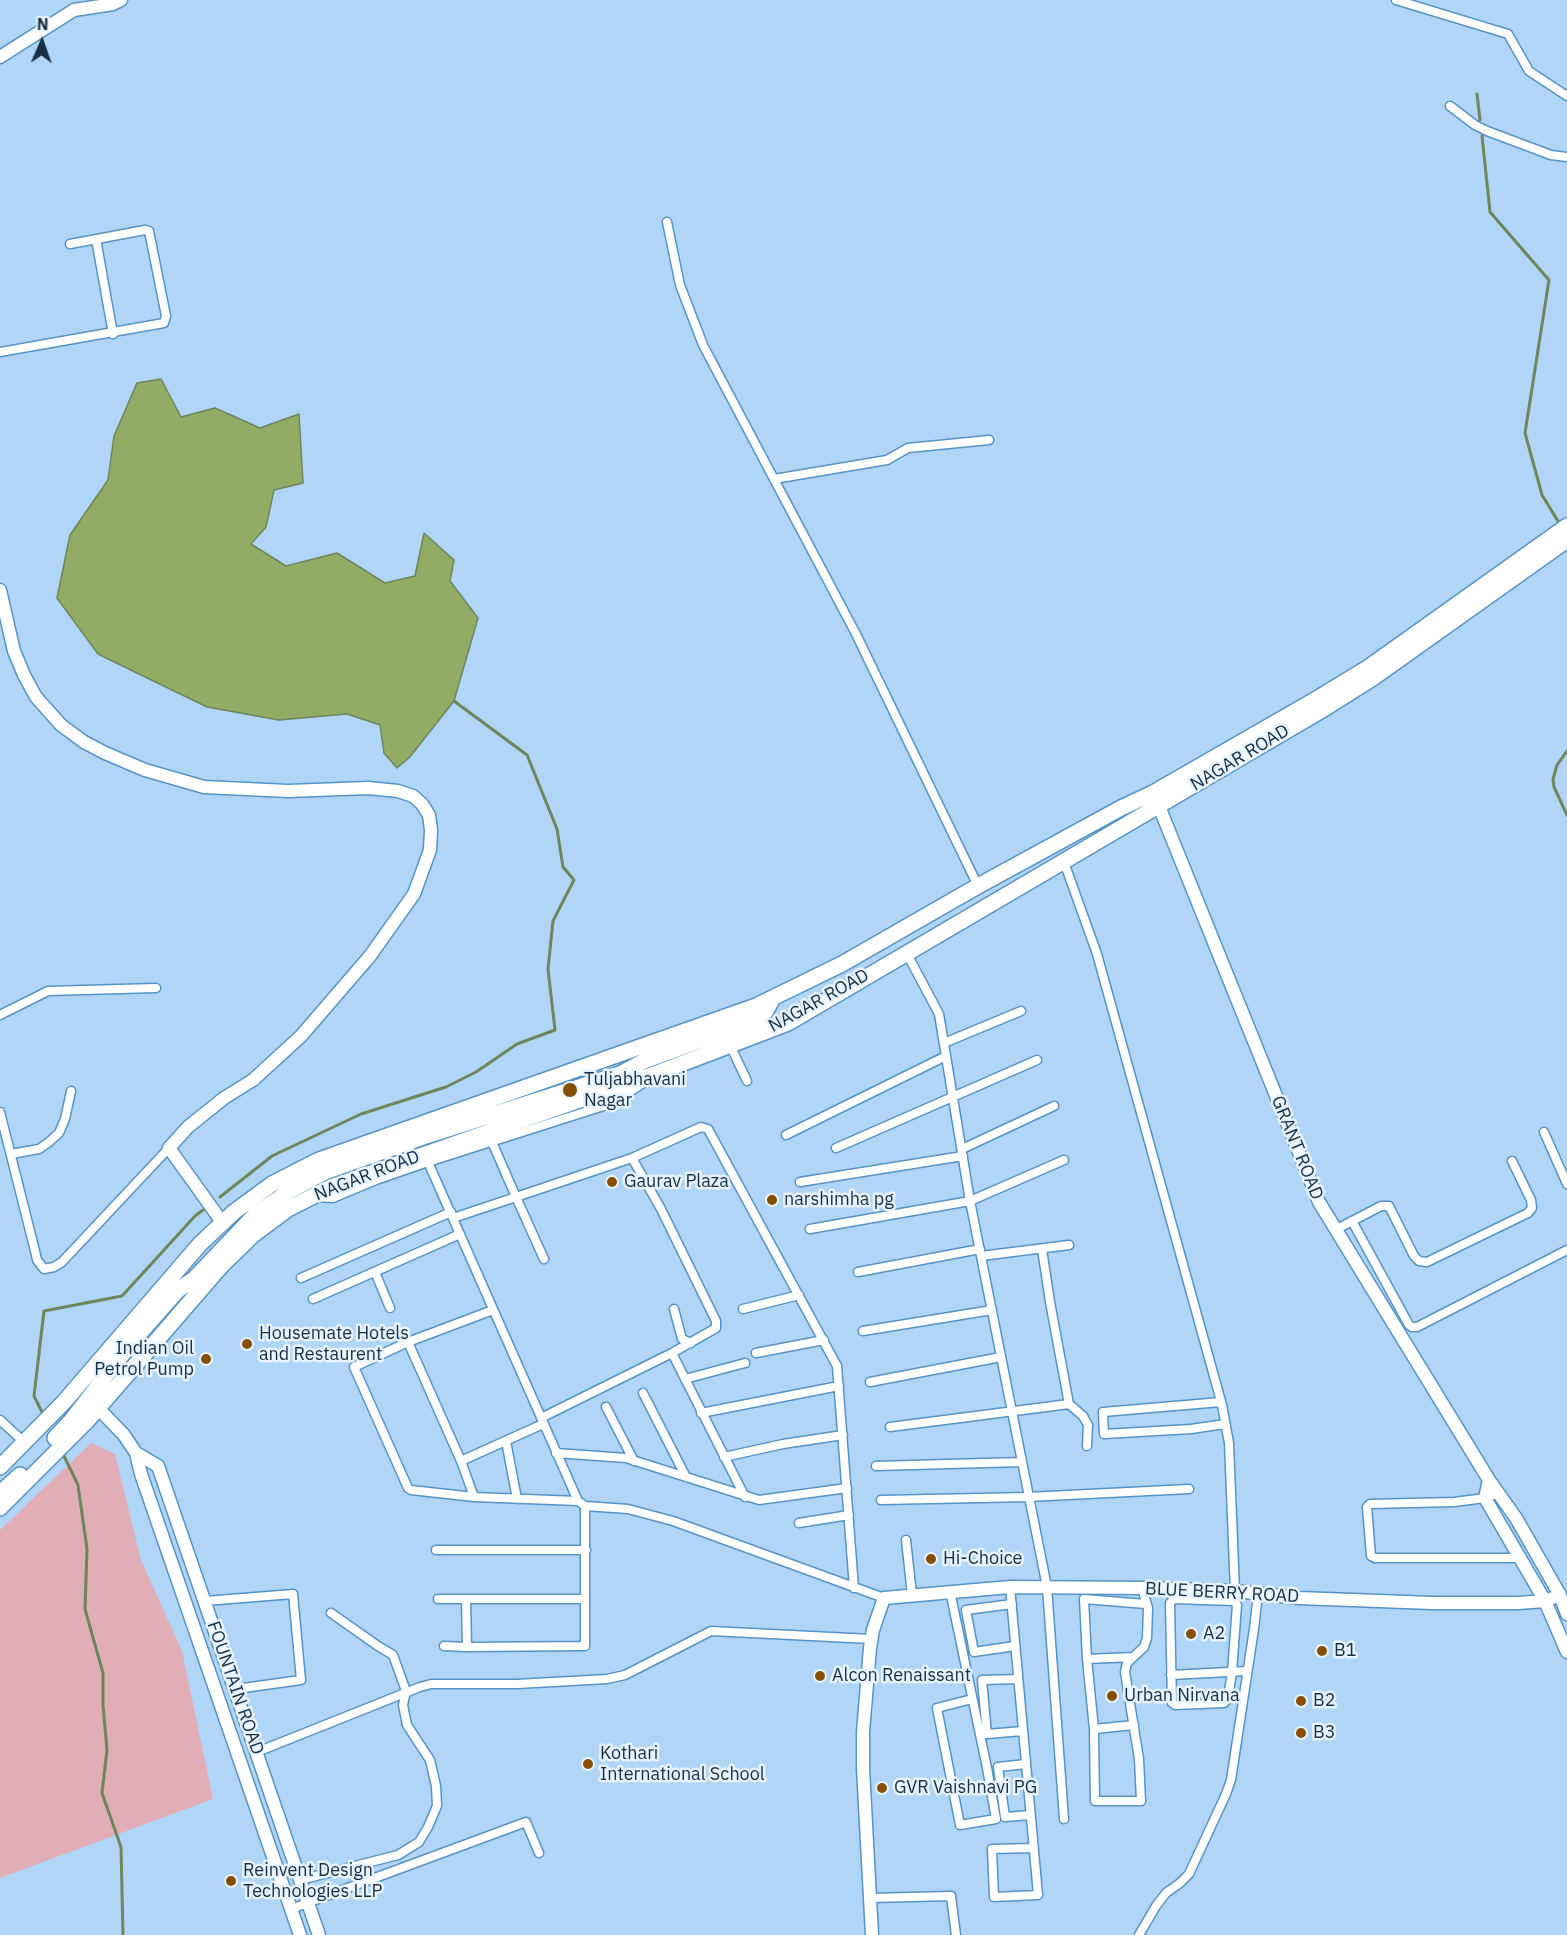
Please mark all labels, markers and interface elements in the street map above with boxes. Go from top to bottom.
north arrow [12,12,72,72]
text: N [36,14,49,34]
street label: NAGAR ROAD [1187,720,1293,796]
street label: NAGAR ROAD [765,965,873,1037]
place label: Tuljabhavani Nagar [584,1069,686,1112]
marker: Tuljabhavani Nagar [561,1081,579,1099]
street label: GRANT ROAD [1266,1093,1328,1203]
street label: NAGAR ROAD [311,1146,423,1206]
place label: Gaurav Plaza [624,1171,729,1193]
marker: Gaurav Plaza [605,1175,619,1189]
place label: narshimha pg [784,1189,894,1211]
marker: narshimha pg [765,1193,779,1207]
place label: Housemate Hotels and Restaurent [259,1323,409,1366]
marker: Housemate Hotels and Restaurent [240,1337,254,1351]
place label: Indian Oil Petrol Pump [94,1338,194,1380]
marker: Indian Oil Petrol Pump [199,1352,213,1366]
place label: Hi-Choice [943,1548,1022,1570]
marker: Hi-Choice [924,1552,938,1566]
street label: BLUE BERRY ROAD [1144,1578,1300,1608]
street label: FOUNTAIN ROAD [202,1618,268,1758]
place label: A2 [1203,1623,1225,1645]
marker: A2 [1184,1627,1198,1641]
place label: B1 [1334,1640,1357,1662]
marker: B1 [1315,1644,1329,1658]
place label: Alcon Renaissant [832,1665,971,1687]
marker: Alcon Renaissant [813,1669,827,1683]
place label: Urban Nirvana [1124,1685,1239,1707]
marker: Urban Nirvana [1105,1689,1119,1703]
place label: B2 [1313,1690,1336,1712]
marker: B2 [1294,1694,1308,1708]
place label: B3 [1313,1722,1336,1744]
marker: B3 [1294,1726,1308,1740]
place label: Kothari International School [600,1743,765,1786]
marker: Kothari International School [581,1757,595,1771]
place label: GVR Vaishnavi PG [894,1777,1037,1799]
marker: GVR Vaishnavi PG [875,1781,889,1795]
place label: Reinvent Design Technologies LLP [243,1860,382,1902]
marker: Reinvent Design Technologies LLP [224,1874,238,1888]

